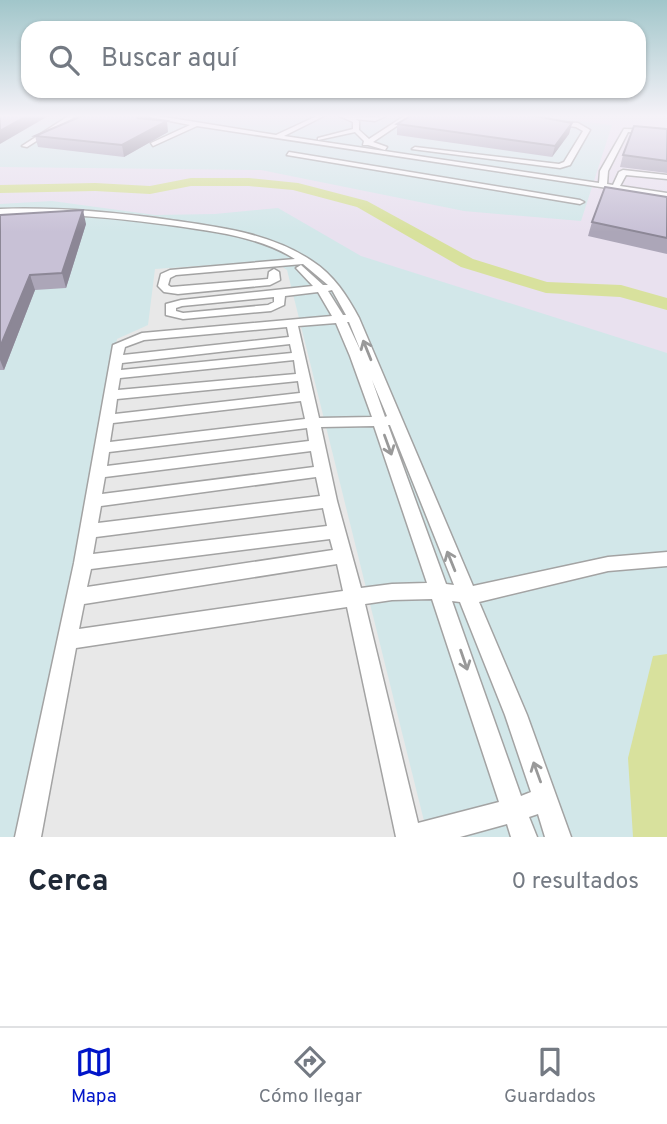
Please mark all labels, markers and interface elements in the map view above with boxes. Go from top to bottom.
search box [21,21,646,98]
icon: search [45,41,83,79]
text: Buscar aquí [101,43,238,76]
one-way arrow [359,340,372,362]
one-way arrow [383,434,395,456]
one-way arrow [444,551,457,573]
one-way arrow [459,648,471,670]
one-way arrow [529,762,542,784]
text: Cerca [28,864,108,901]
text: 0 resultados [512,868,639,897]
tab: Mapa [71,1043,117,1109]
tab: Cómo llegar [259,1043,362,1109]
tab: Guardados [504,1043,596,1109]

